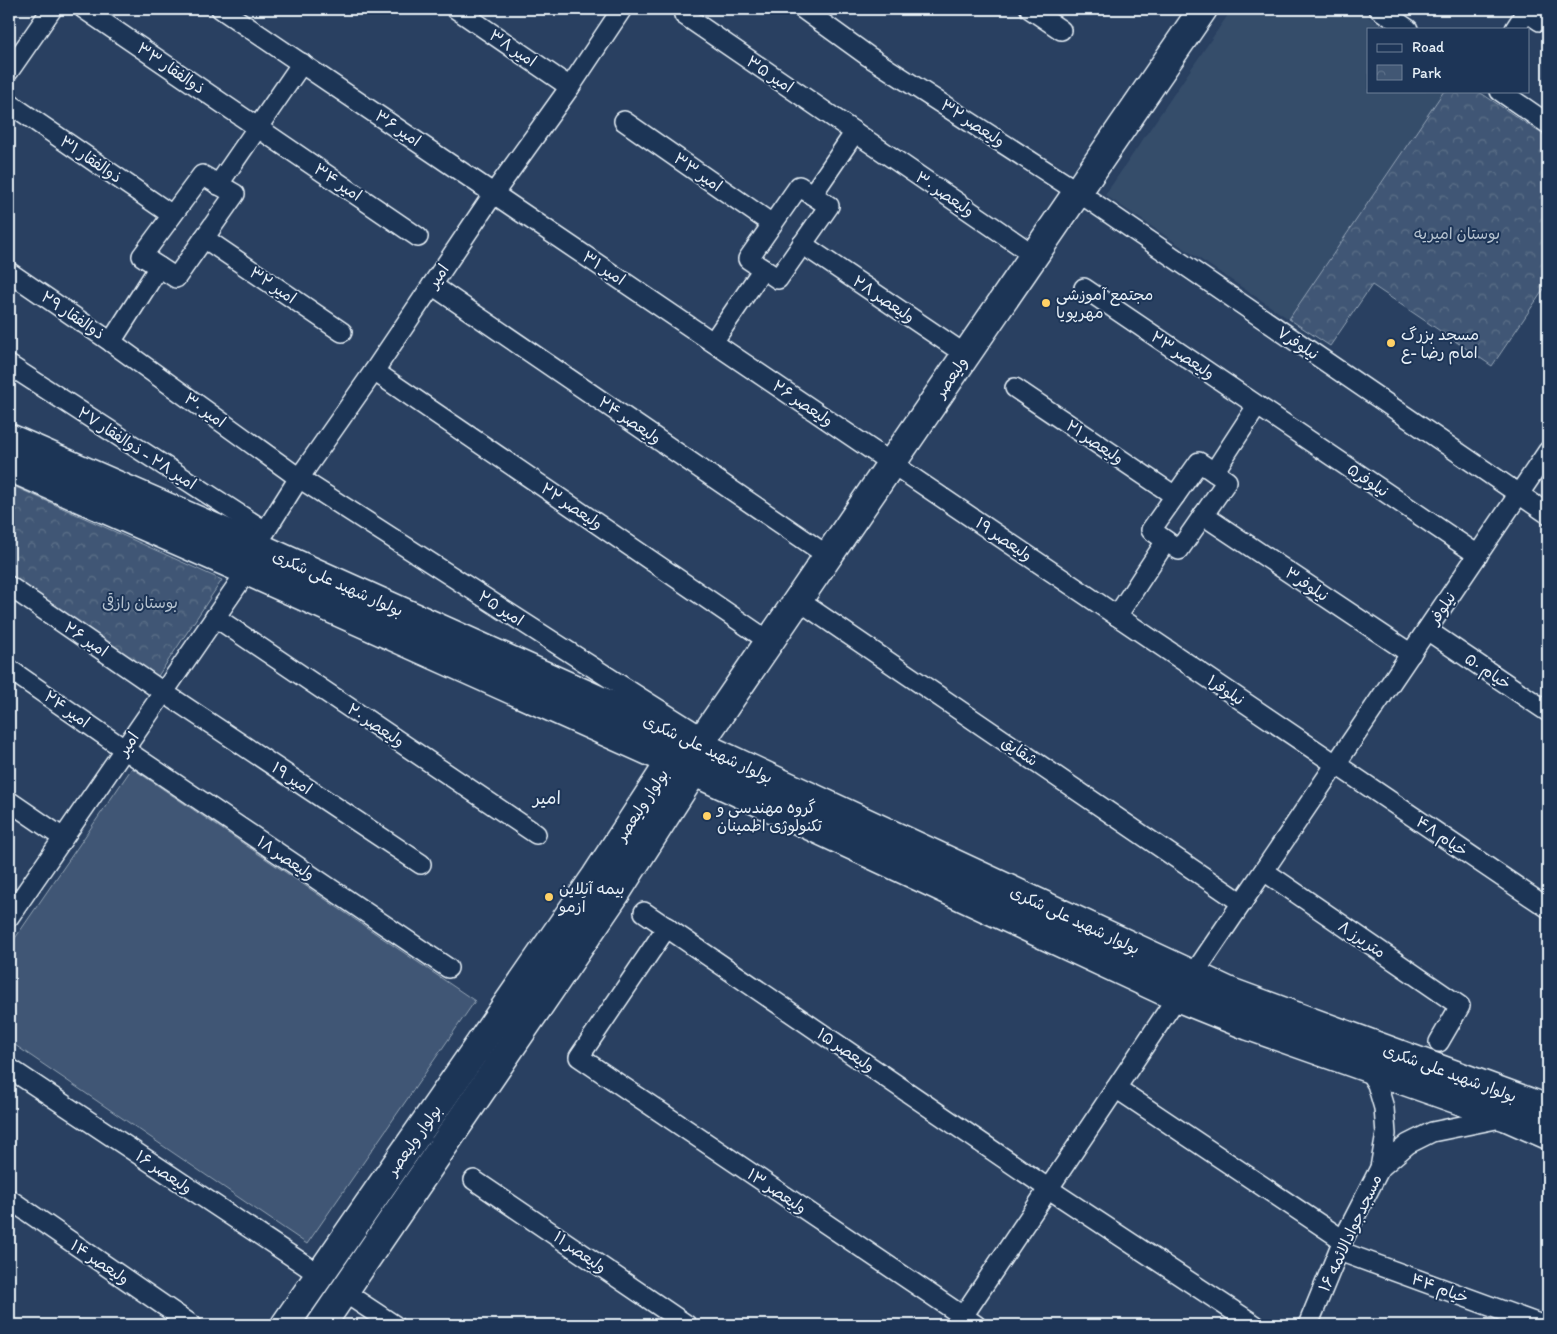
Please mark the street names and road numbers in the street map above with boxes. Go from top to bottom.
street label: امیر ۳۸ [486,25,540,71]
street label: ذوالفقار ۳۳ [133,38,209,98]
street label: امیر ۳۵ [743,51,797,97]
street label: ولیعصر ۳۲ [937,95,1009,151]
street label: امیر ۳۶ [371,106,425,150]
street label: ذوالفقار ۳۱ [57,131,125,187]
street label: امیر ۳۳ [670,149,726,195]
street label: امیر ۳۴ [311,159,365,205]
street label: ولیعصر ۳۰ [912,167,978,221]
street label: امیر ۳۱ [579,247,629,289]
street label: امیر [422,260,453,293]
street label: امیر ۳۲ [246,263,300,307]
street label: ولیعصر ۲۸ [849,271,919,327]
street label: ذوالفقار ۲۹ [38,287,108,343]
street label: نیلوفر۷ [1273,322,1322,365]
street label: ولیعصر ۲۳ [1148,327,1218,383]
street label: ولیعصر [929,353,971,403]
street label: ولیعصر ۲۶ [769,376,837,430]
street label: امیر ۳۰ [181,389,229,431]
street label: ولیعصر ۲۴ [595,392,665,448]
street label: امیر ۲۸ - ذوالفقار ۲۷ [74,403,200,493]
street label: ولیعصر ۲۱ [1063,416,1127,468]
street label: نیلوفر۵ [1343,459,1392,502]
street label: ولیعصر ۲۲ [538,478,606,534]
street label: ولیعصر ۱۹ [972,513,1036,565]
street label: بولوار شهید علی شکری [269,546,406,621]
street label: نیلوفر۳ [1281,563,1332,606]
street label: امیر ۲۵ [475,586,527,630]
street label: نیلوفر [1423,588,1460,630]
street label: امیر ۲۶ [60,617,112,661]
street label: خیام ۵۰ [1460,649,1515,696]
street label: نیلوفر۱ [1203,671,1248,710]
street label: امیر ۲۴ [41,687,93,731]
street label: ولیعصر ۲۰ [344,699,408,751]
street label: بولوار شهید علی شکری [640,711,776,788]
street label: امیر [112,728,143,761]
street label: شقایق [998,732,1042,770]
street label: امیر ۱۹ [268,758,316,798]
street label: بولوار ولیعصر [611,765,673,847]
street label: خیام ۴۸ [1411,812,1472,863]
street label: ولیعصر ۱۸ [253,832,319,884]
street label: بولوار شهید علی شکری [1007,882,1143,959]
street label: ۸ متریرز [1335,916,1389,962]
street label: ولیعصر ۱۵ [813,1024,879,1076]
street label: بولوار شهید علی شکری [1380,1040,1519,1107]
street label: بولوار ولیعصر [381,1101,446,1181]
street label: ولیعصر ۱۶ [132,1146,196,1198]
street label: ولیعصر ۱۳ [744,1164,810,1218]
street label: مسجدجوادالائمه ۱۶ [1314,1171,1386,1295]
street label: ولیعصر ۱۱ [550,1227,610,1277]
street label: ولیعصر ۱۴ [67,1236,133,1288]
street label: خیام ۴۴ [1408,1269,1471,1310]

